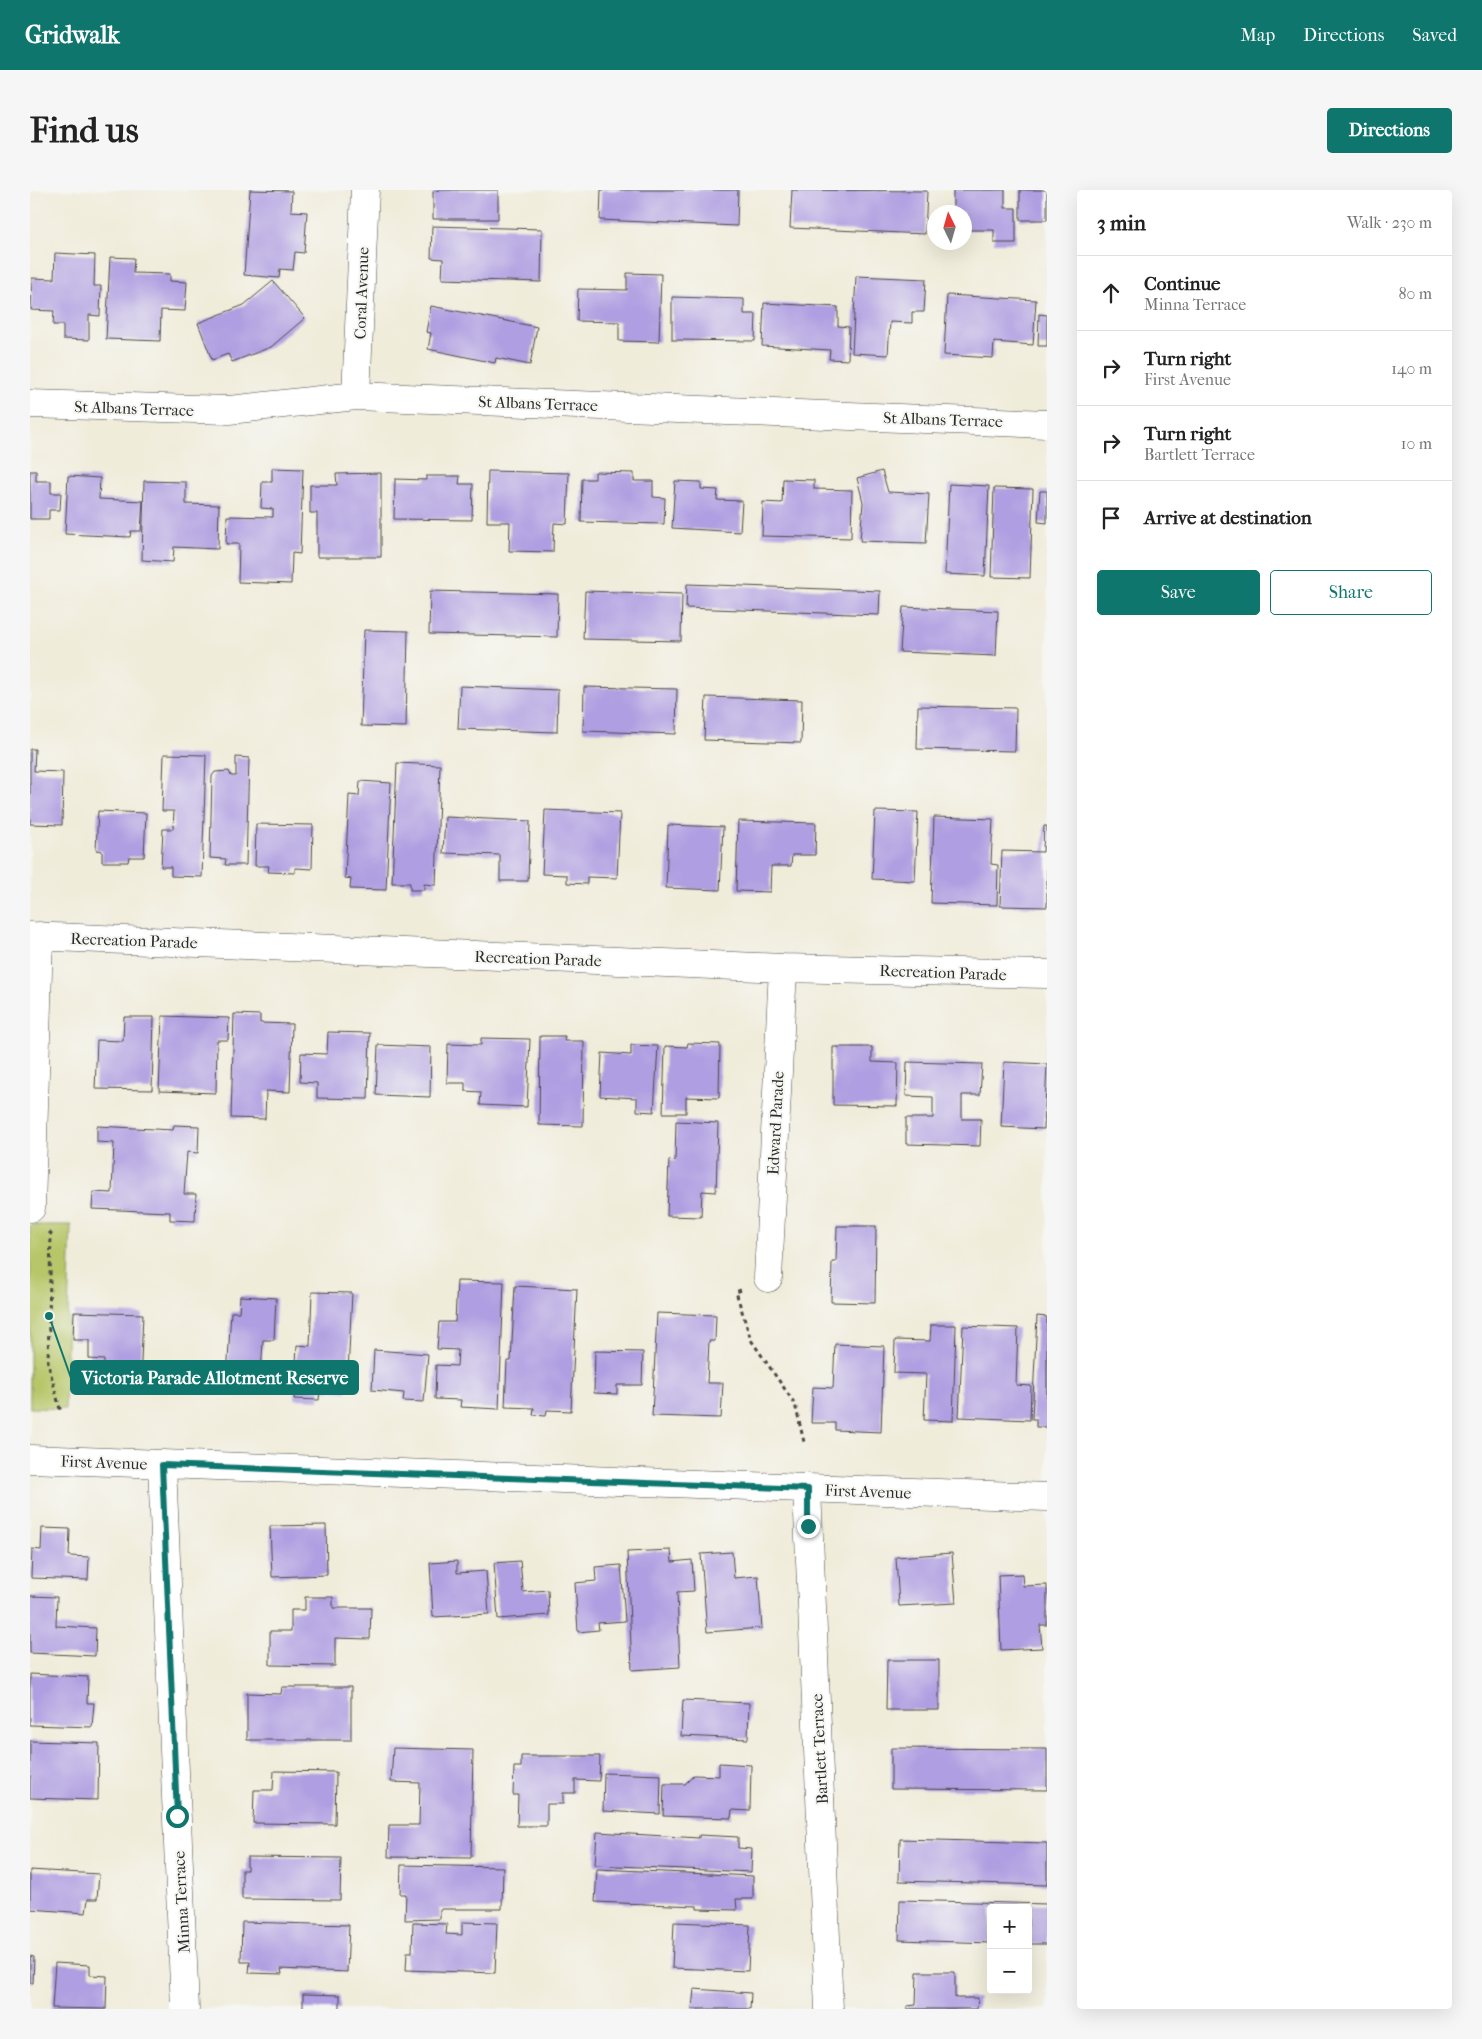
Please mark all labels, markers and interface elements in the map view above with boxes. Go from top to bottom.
text: Gridwalk [25,21,120,49]
text: Map [1241,25,1275,46]
text: Directions [1303,25,1384,46]
text: Saved [1412,25,1457,46]
button: Directions [1327,108,1452,153]
text: Find us [30,110,139,151]
north arrow [927,205,972,250]
text: 3 min [1097,211,1146,235]
text: Walk · 230 m [1347,213,1432,232]
street label: Coral Avenue [350,246,373,340]
text: Continue [1144,273,1220,295]
icon: ahead [1097,279,1125,307]
text: 80 m [1398,284,1432,303]
text: Minna Terrace [1144,295,1246,314]
text: Turn right [1144,348,1231,370]
icon: right [1097,354,1125,382]
text: 140 m [1391,359,1432,378]
text: First Avenue [1144,370,1231,389]
street label: St Albans Terrace [478,392,598,415]
street label: St Albans Terrace [74,397,194,420]
street label: St Albans Terrace [883,408,1003,431]
text: Turn right [1144,423,1231,445]
icon: right [1097,429,1125,457]
text: 10 m [1401,434,1432,453]
text: Bartlett Terrace [1144,445,1255,464]
icon: arrive [1097,504,1125,532]
text: Arrive at destination [1144,507,1312,529]
button: Save [1097,570,1260,615]
button: Share [1270,570,1432,615]
street label: Recreation Parade [70,929,198,952]
street label: Recreation Parade [474,947,602,970]
street label: Recreation Parade [879,961,1007,984]
street label: Edward Parade [763,1071,788,1175]
callout: Victoria Parade Allotment Reserve [71,1361,358,1394]
text: Victoria Parade Allotment Reserve [81,1368,348,1389]
street label: First Avenue [60,1451,148,1474]
street label: First Avenue [824,1480,912,1503]
route end [797,1515,820,1538]
street label: Bartlett Terrace [807,1693,832,1805]
route start [166,1805,189,1828]
street label: Minna Terrace [169,1850,194,1953]
map controls [987,1904,1032,1994]
button: + [987,1904,1032,1949]
button: − [987,1949,1032,1994]

